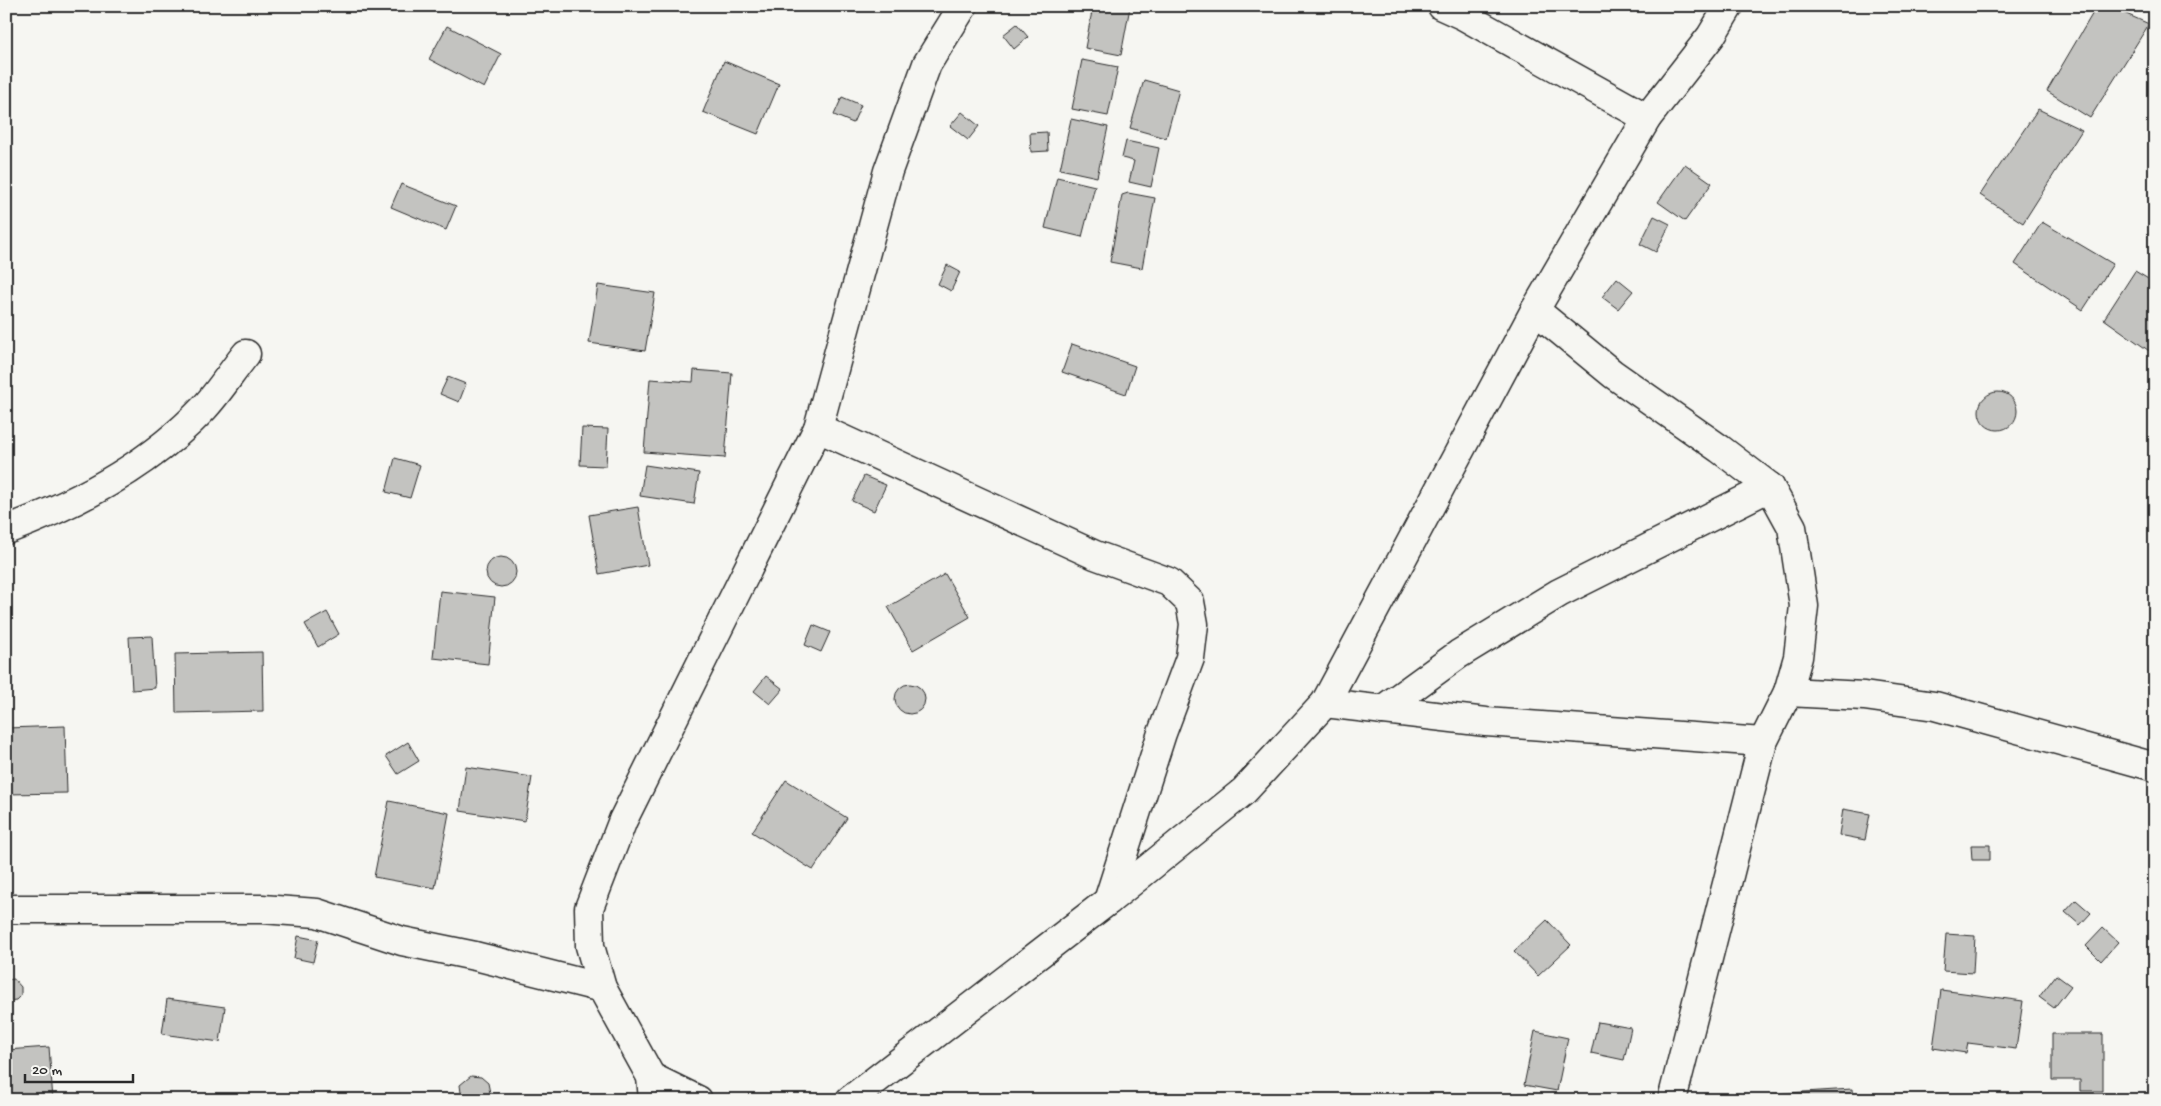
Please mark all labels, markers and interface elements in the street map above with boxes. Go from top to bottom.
scale bar [25,1051,132,1083]
text: 20 m [32,1062,62,1080]

